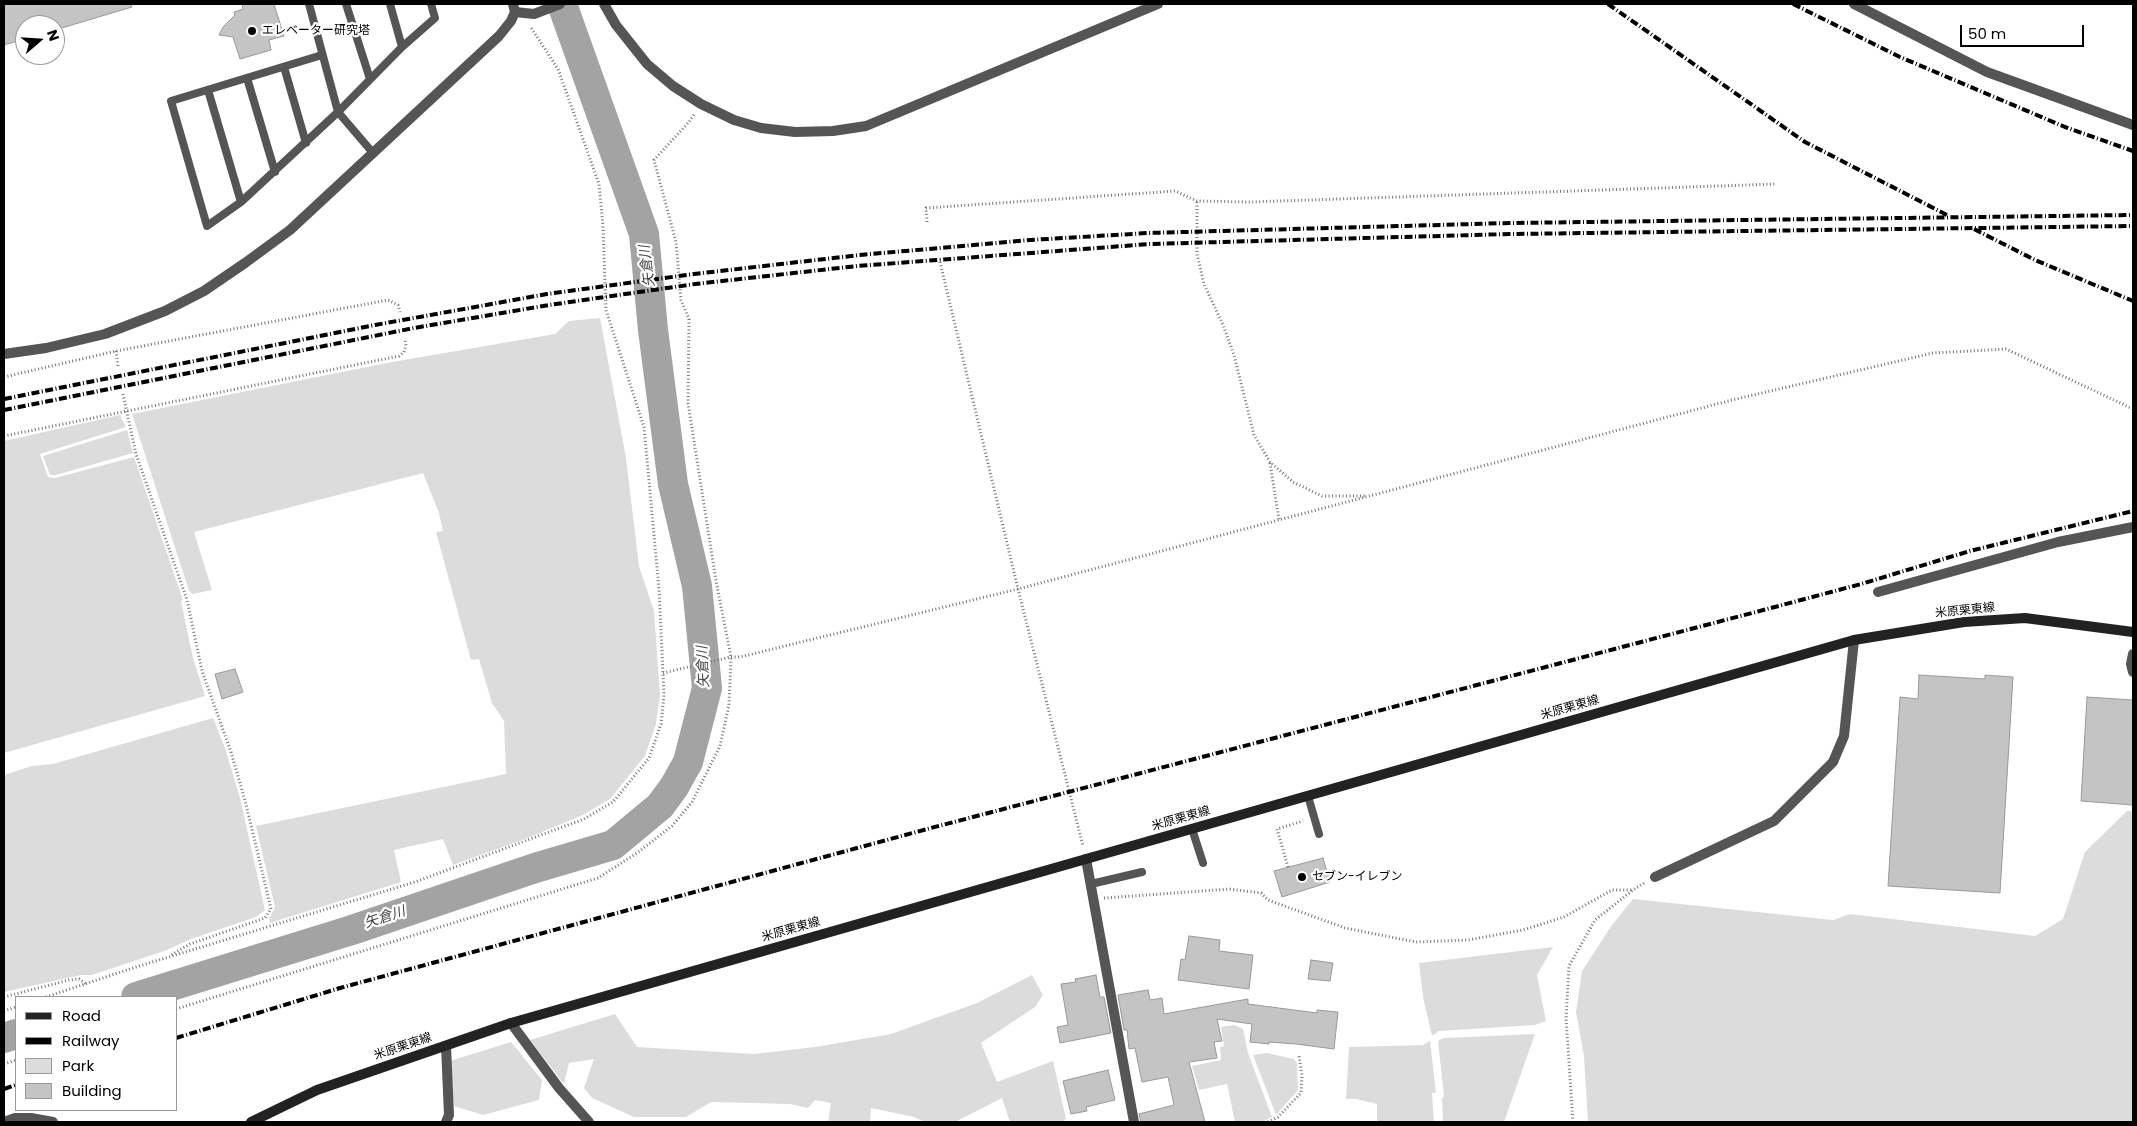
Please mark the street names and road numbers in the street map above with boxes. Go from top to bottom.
street label: 米原栗東線 [1934,601,1996,621]
street label: 米原栗東線 [1539,693,1601,723]
street label: 米原栗東線 [1150,804,1212,834]
street label: 米原栗東線 [760,915,822,945]
street label: 米原栗東線 [372,1030,434,1064]

